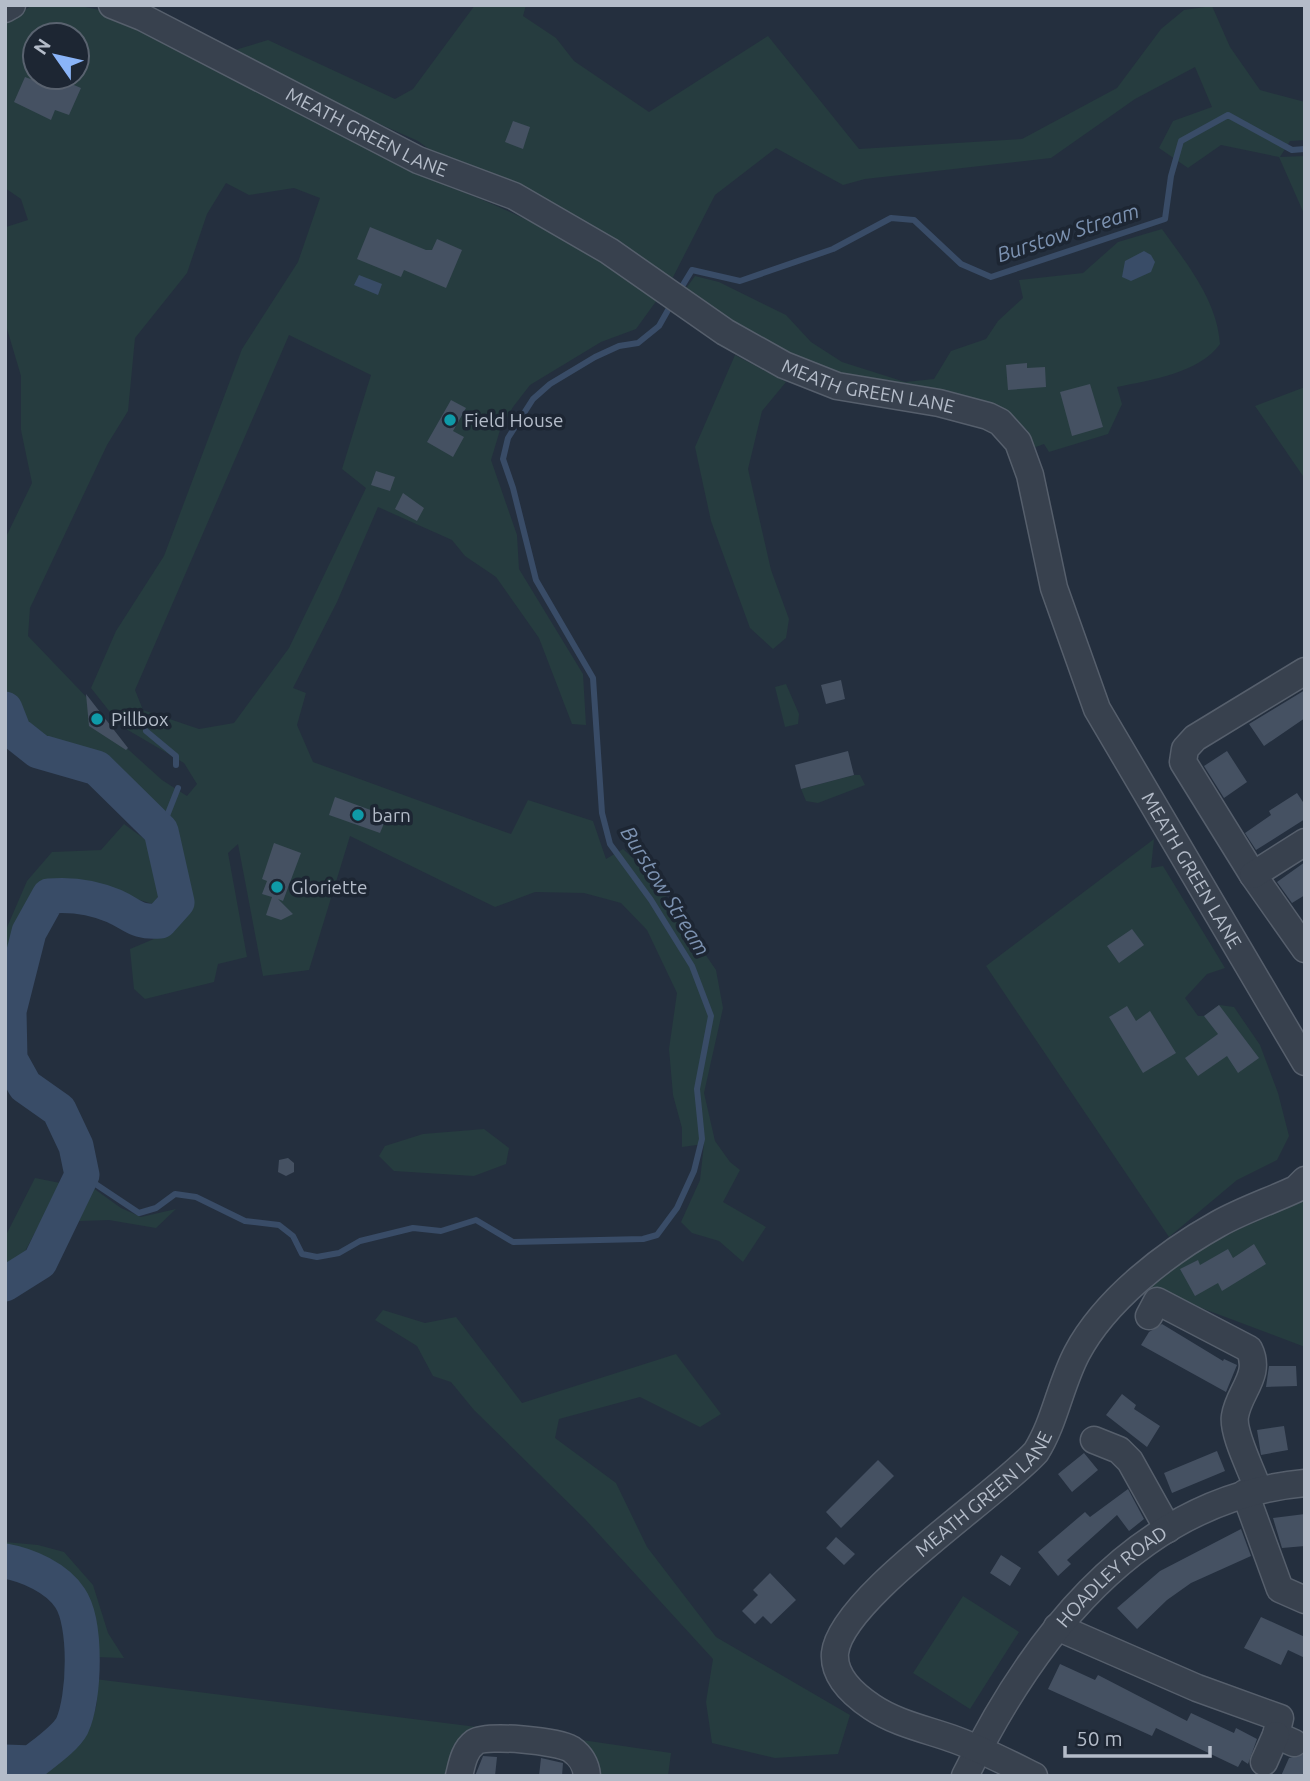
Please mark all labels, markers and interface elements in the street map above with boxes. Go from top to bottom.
north arrow [21,21,91,91]
text: N [29,34,55,59]
street label: MEATH GREEN LANE [282,83,451,181]
water label: Burstow Stream [994,198,1142,266]
street label: MEATH GREEN LANE [779,354,957,418]
place label: Field House [464,409,563,431]
marker: Field House [442,412,458,428]
place label: Pillbox [111,708,169,730]
marker: Pillbox [89,711,105,727]
street label: MEATH GREEN LANE [1137,788,1246,952]
place label: barn [372,804,411,826]
marker: barn [350,807,366,823]
water label: Burstow Stream [616,821,715,960]
place label: Gloriette [291,876,367,898]
marker: Gloriette [269,879,285,895]
street label: MEATH GREEN LANE [911,1428,1056,1561]
street label: HOADLEY ROAD [1052,1521,1171,1632]
scale bar [1065,1714,1210,1758]
text: 50 m [1076,1726,1123,1750]

